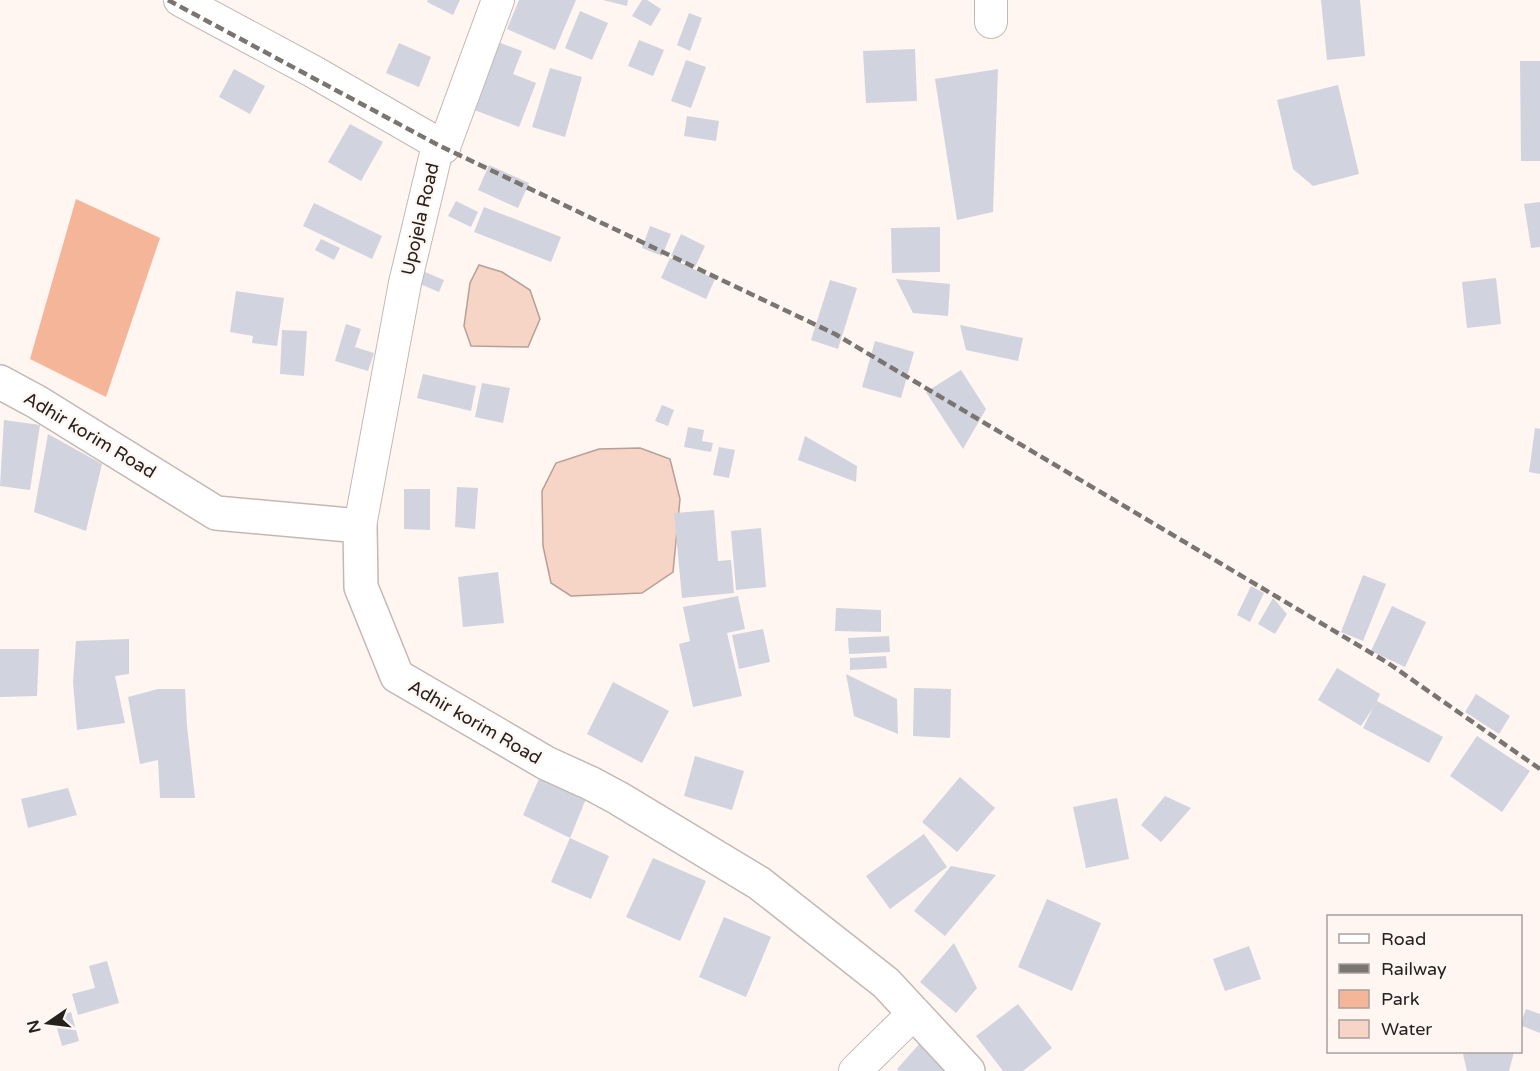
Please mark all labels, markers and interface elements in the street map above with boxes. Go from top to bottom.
street label: Upojela Road [396,161,444,277]
street label: Adhir korim Road [20,387,160,483]
street label: Adhir korim Road [405,675,545,769]
legend [1327,915,1522,1053]
text: Road [1381,928,1426,950]
text: Railway [1381,958,1447,980]
text: Park [1381,988,1420,1010]
north arrow [18,993,78,1053]
text: N [23,1018,46,1035]
text: Water [1381,1018,1432,1040]

